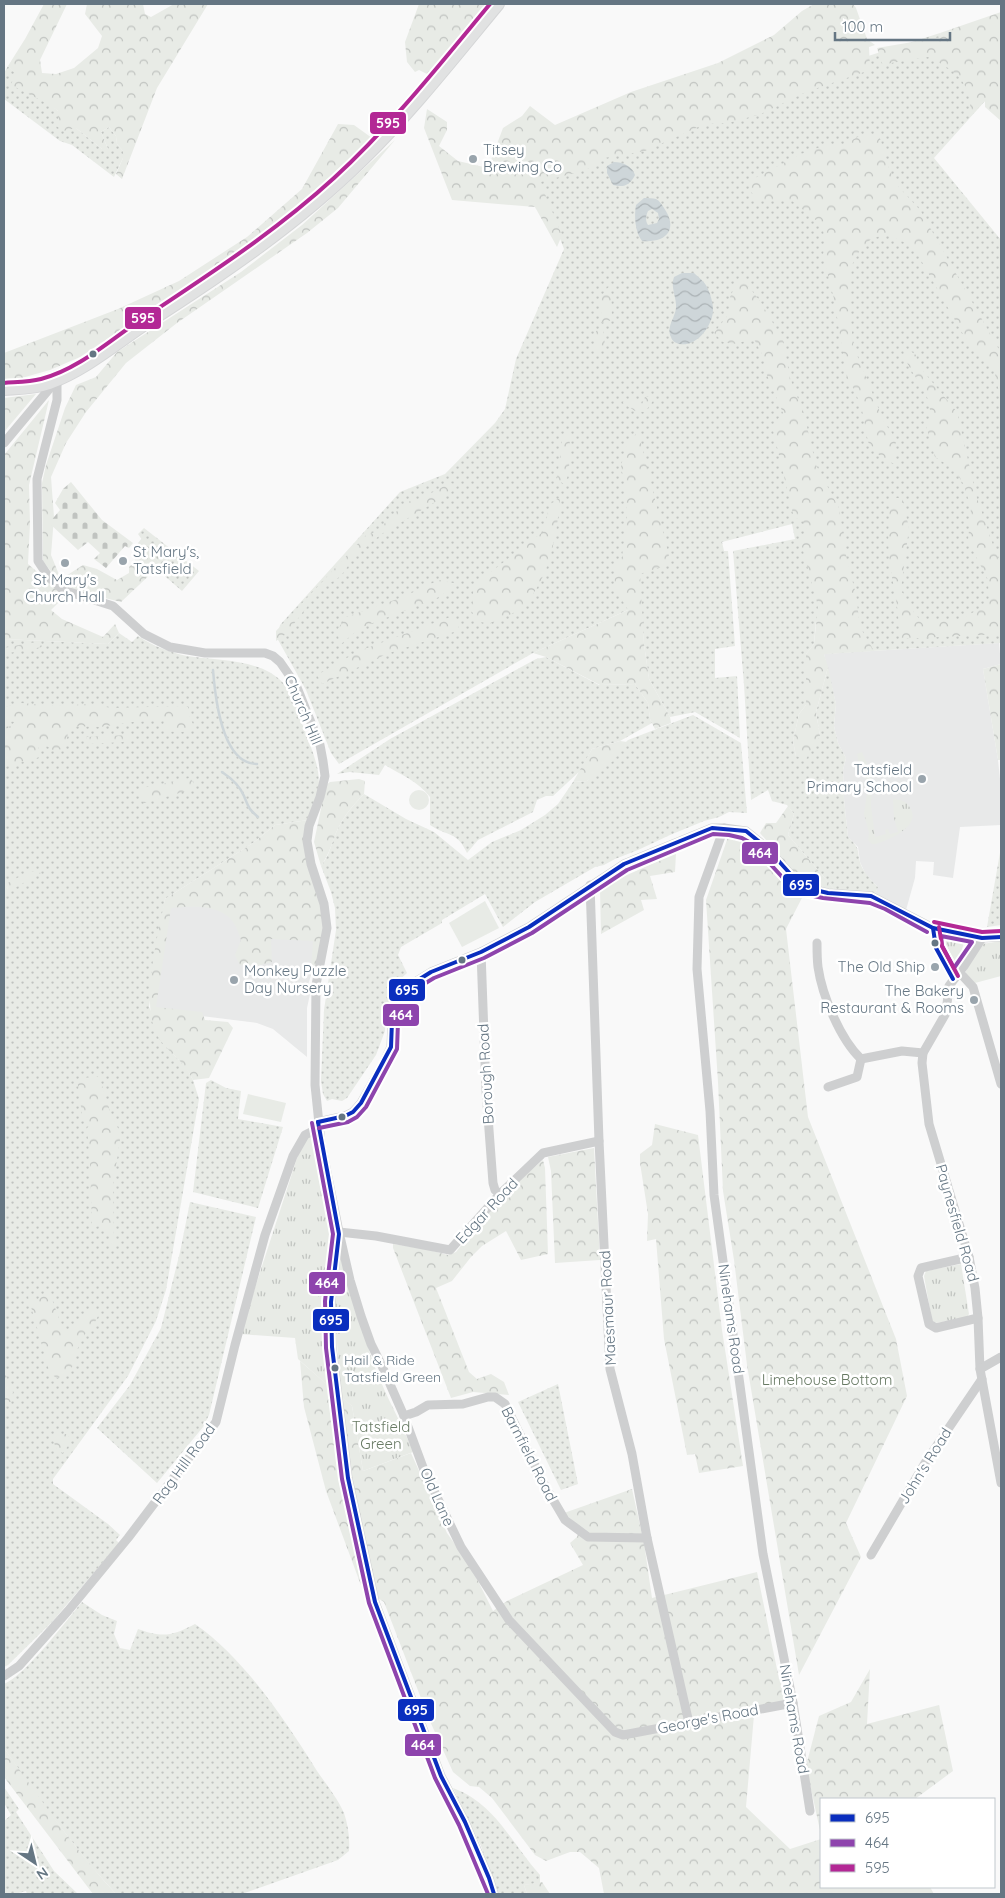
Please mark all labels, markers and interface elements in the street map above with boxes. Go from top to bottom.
scale bar [835,10,950,42]
text: 100 m [842,17,883,36]
line badge: 595 [369,111,407,135]
text: 595 [376,114,400,132]
place label: Titsey Brewing Co [483,140,562,176]
marker: Titsey Brewing Co [467,153,479,165]
line badge: 595 [124,306,162,330]
text: 595 [131,309,155,327]
unlabelled marker [88,349,98,359]
place label: St Mary's, Tatsfield [133,542,199,578]
marker: St Mary's, Tatsfield [117,555,129,567]
marker: St Mary's Church Hall [59,557,71,569]
place label: St Mary's Church Hall [25,570,105,606]
street label: Church Hill [280,672,327,747]
place label: Tatsfield Primary School [807,760,912,796]
marker: Tatsfield Primary School [916,773,928,785]
line badge: 464 [741,841,779,865]
text: 464 [748,844,772,862]
line badge: 695 [782,873,820,897]
text: 695 [789,876,813,894]
unlabelled marker [930,938,940,948]
unlabelled marker [457,955,467,965]
place label: The Old Ship [838,957,925,976]
place label: Monkey Puzzle Day Nursery [244,961,346,997]
marker: The Old Ship [929,961,941,973]
marker: Monkey Puzzle Day Nursery [228,974,240,986]
line badge: 695 [388,978,426,1002]
text: 695 [395,981,419,999]
place label: The Bakery Restaurant & Rooms [820,981,964,1017]
marker: The Bakery Restaurant & Rooms [968,994,980,1006]
line badge: 464 [382,1003,420,1027]
text: 464 [389,1006,413,1024]
street label: Borough Road [473,1023,498,1125]
unlabelled marker [337,1112,347,1122]
street label: Paynesfield Road [932,1162,983,1284]
street label: Edgar Road [451,1174,522,1247]
street label: Maesmaur Road [595,1250,620,1366]
street label: Ninehams Road [714,1263,749,1375]
line badge: 464 [308,1271,346,1295]
text: 464 [315,1274,339,1292]
line badge: 695 [312,1308,350,1332]
text: 695 [319,1311,343,1329]
place label: Hail & Ride Tatsfield Green [344,1351,441,1386]
marker: Hail & Ride Tatsfield Green [330,1363,340,1373]
park label: Limehouse Bottom [762,1370,892,1389]
street label: Barnfield Road [497,1403,562,1504]
park label: Tatsfield Green [352,1417,410,1453]
street label: Rag Hill Road [148,1420,219,1508]
street label: John's Road [894,1424,955,1507]
street label: Old Lane [416,1465,459,1529]
street label: Ninehams Road [776,1663,813,1775]
line badge: 695 [397,1698,435,1722]
street label: George's Road [656,1699,760,1738]
text: 695 [404,1701,428,1719]
line badge: 464 [404,1733,442,1757]
text: 464 [411,1736,435,1754]
legend [820,1798,995,1888]
text: 695 [865,1808,890,1827]
text: 464 [865,1833,889,1852]
north arrow [10,1838,60,1888]
text: 595 [865,1858,890,1877]
text: N [33,1863,52,1884]

